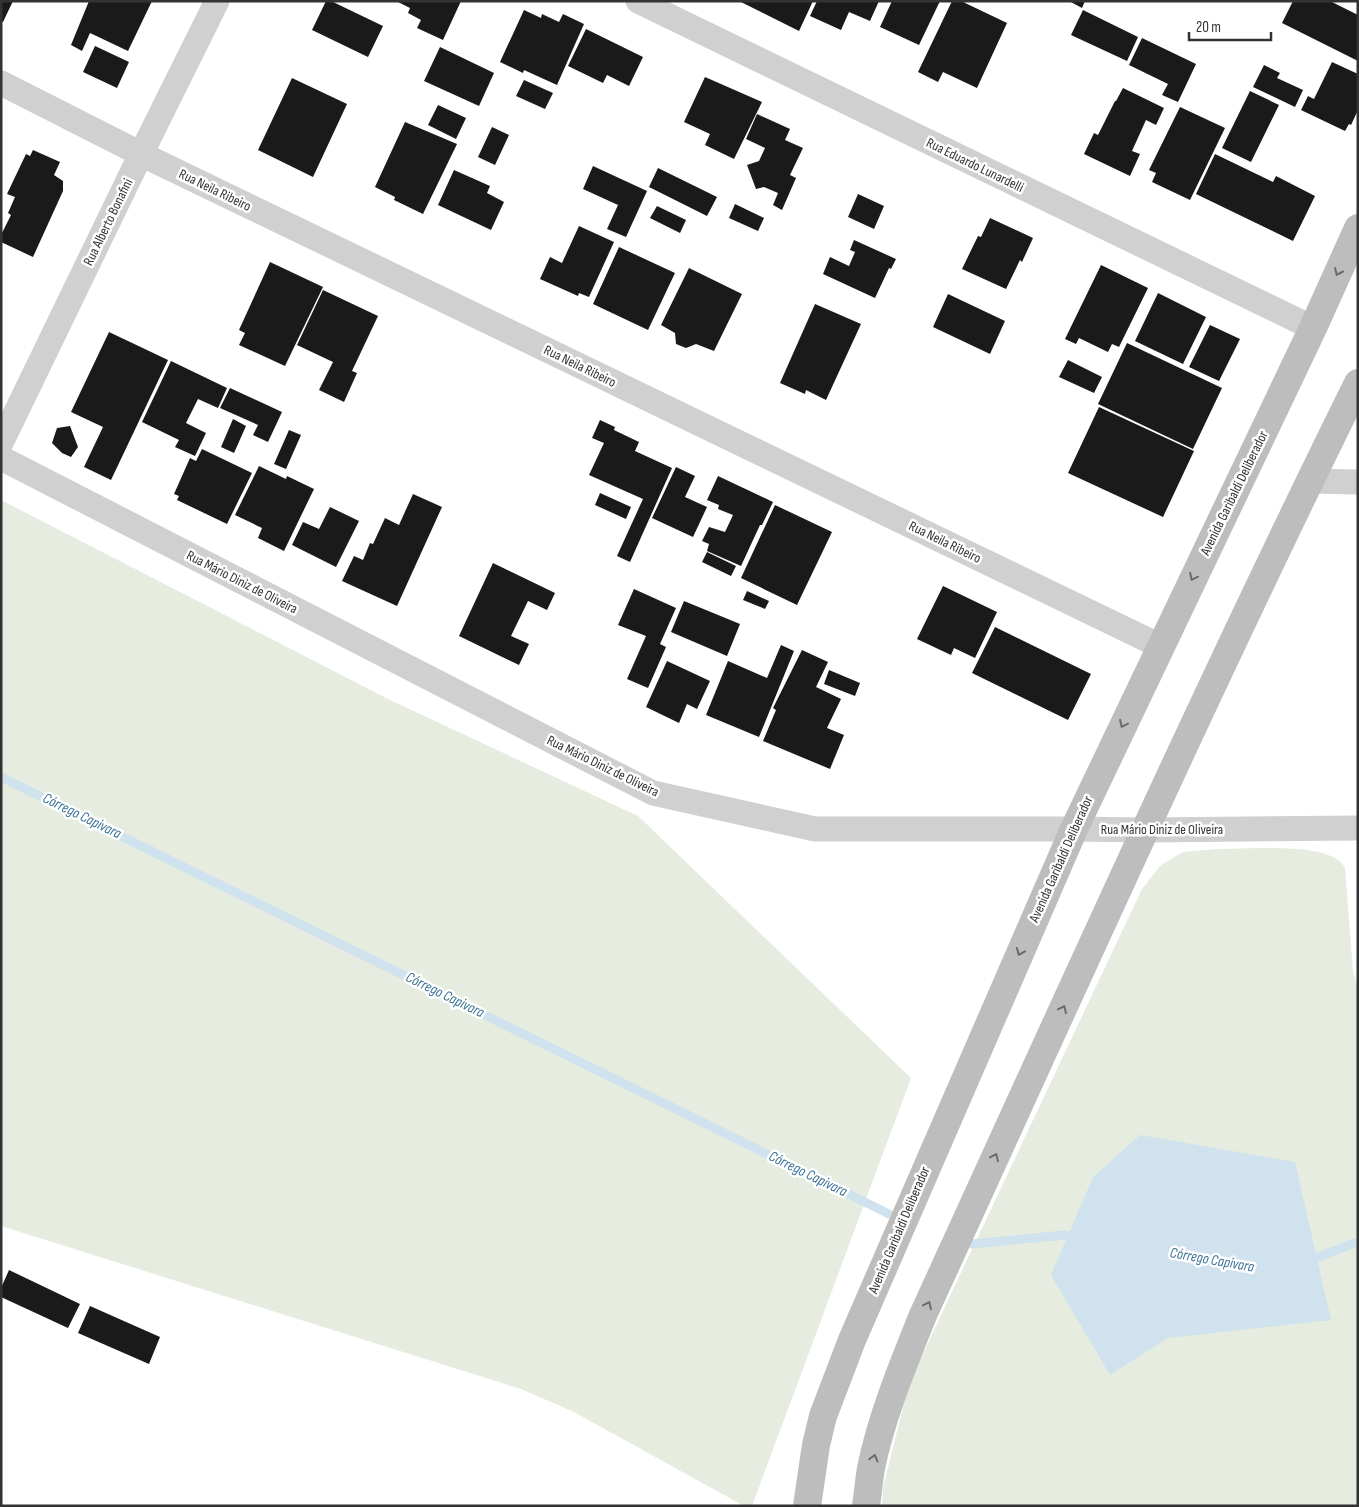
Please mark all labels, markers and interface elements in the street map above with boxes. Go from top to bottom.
scale bar [1189,10,1272,42]
text: 20 m [1196,18,1221,37]
street label: Rua Eduardo Lunardelli [924,134,1026,196]
street label: Rua Neila Ribeiro [176,165,254,215]
street label: Rua Alberto Bonafini [80,176,136,268]
one-way arrow [1333,267,1344,276]
street label: Rua Neila Ribeiro [541,341,619,391]
street label: Avenida Garibaldi Deliberador [1196,428,1272,559]
street label: Rua Neila Ribeiro [906,517,984,567]
street label: Rua Mário Diniz de Oliveira [184,547,300,617]
one-way arrow [1189,572,1199,581]
one-way arrow [1119,719,1130,728]
street label: Rua Mário Diniz de Oliveira [544,732,662,800]
water label: Córrego Capivara [40,789,124,843]
street label: Avenida Garibaldi Deliberador [1025,793,1097,926]
street label: Rua Mário Diniz de Oliveira [1101,821,1223,838]
one-way arrow [1016,947,1027,956]
water label: Córrego Capivara [403,968,487,1022]
one-way arrow [1057,1005,1067,1014]
water label: Córrego Capivara [766,1147,850,1201]
one-way arrow [989,1153,1000,1162]
street label: Avenida Garibaldi Deliberador [864,1164,933,1297]
water label: Córrego Capivara [1168,1243,1256,1277]
one-way arrow [922,1301,932,1310]
one-way arrow [868,1453,879,1462]

